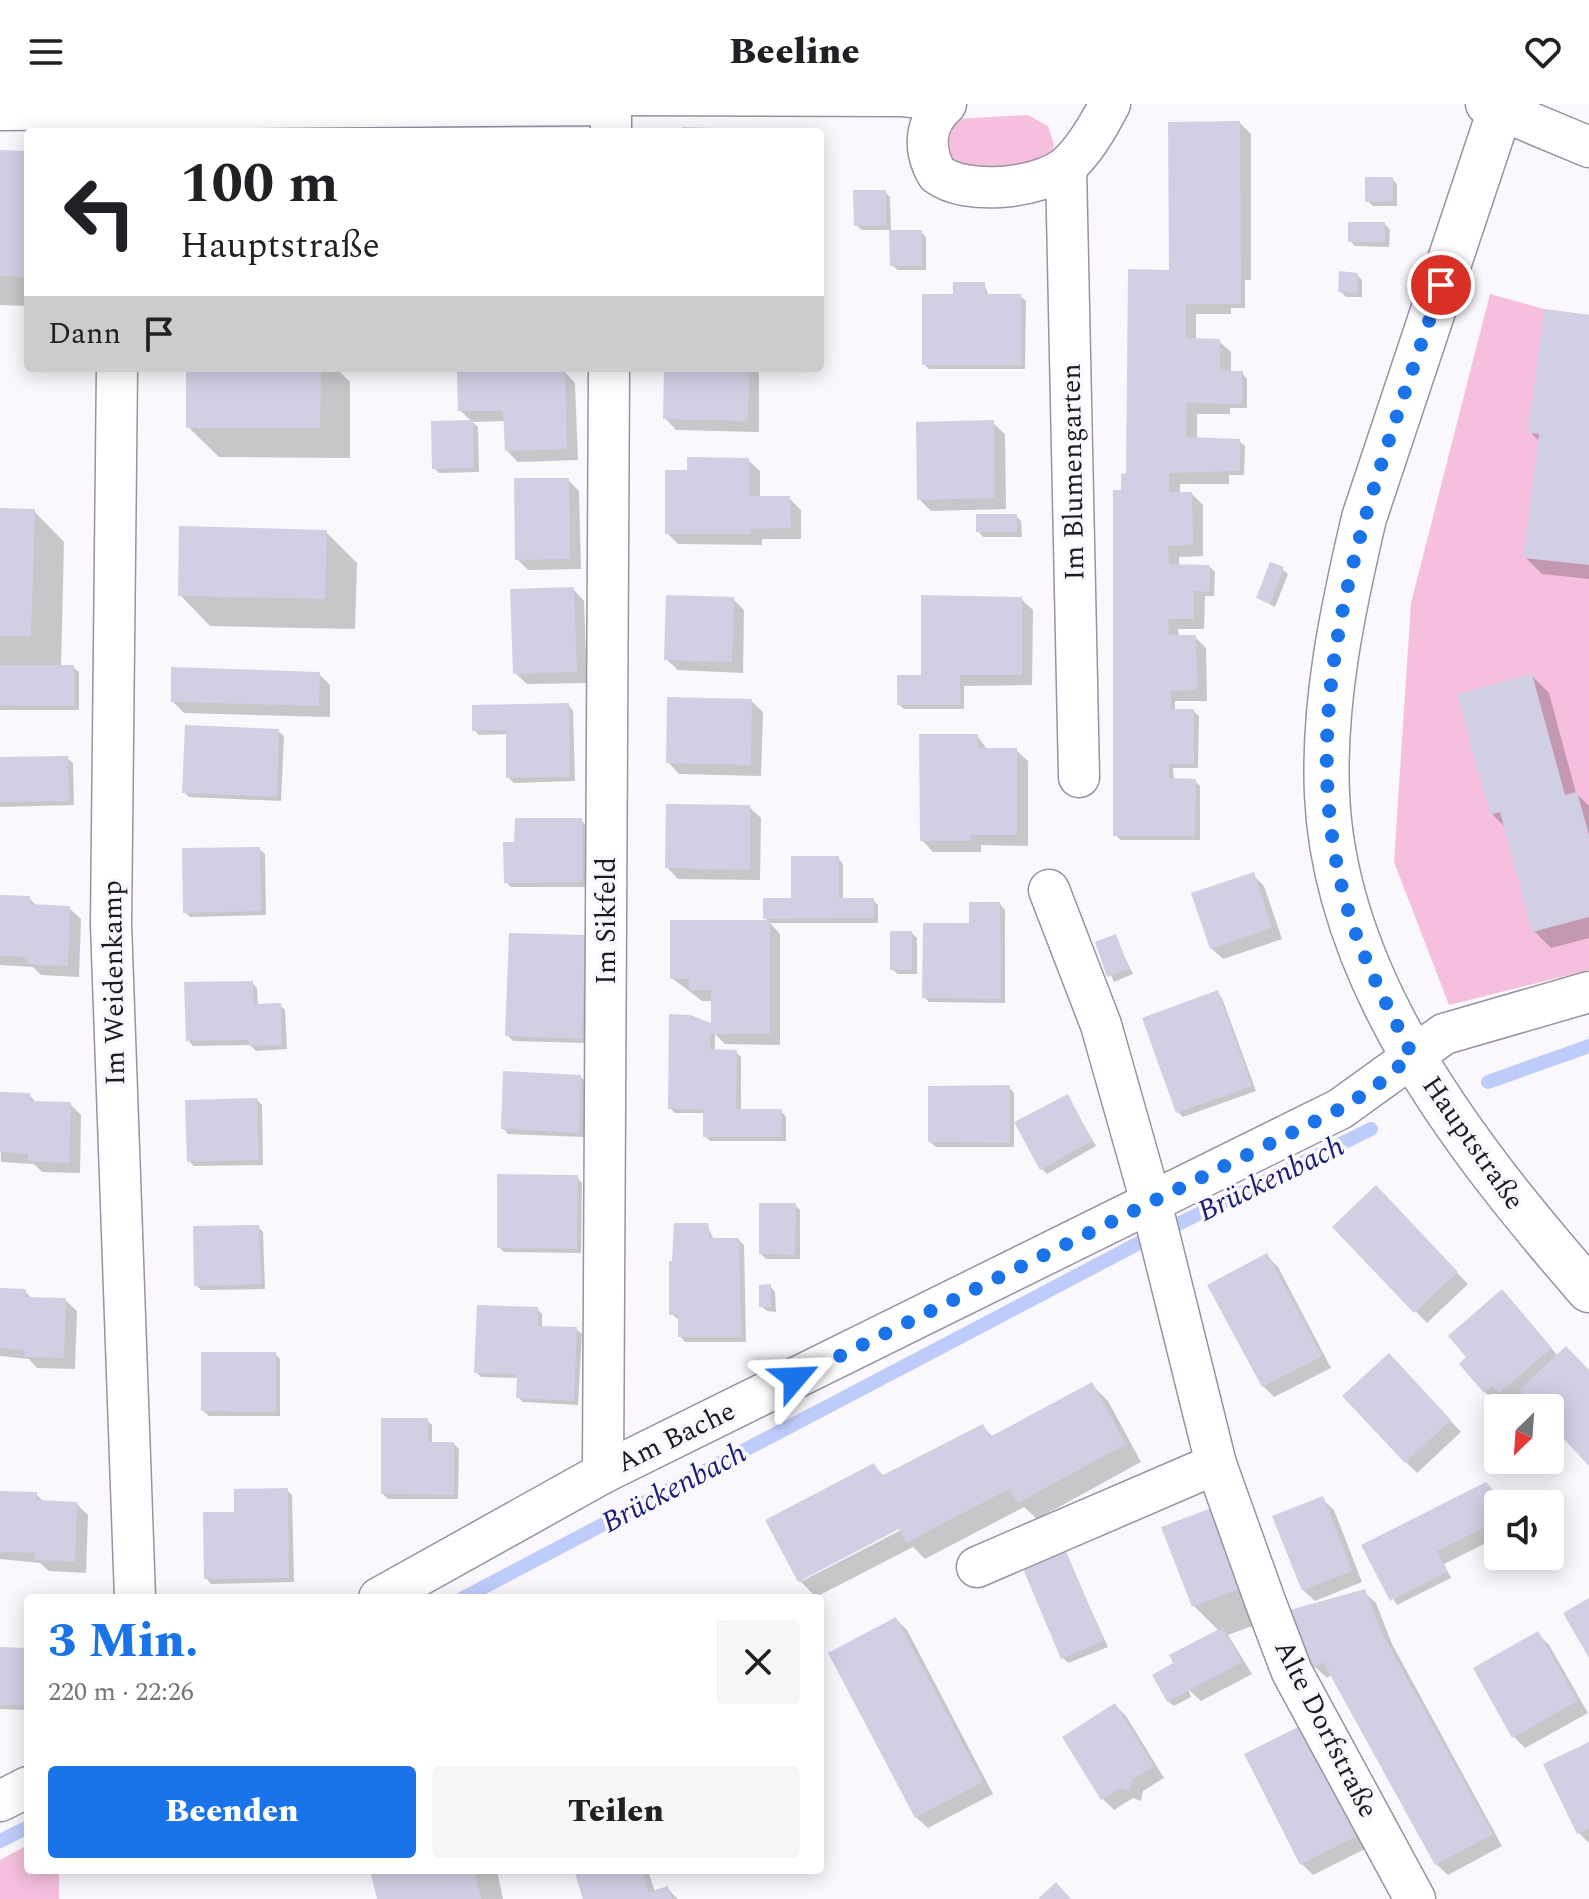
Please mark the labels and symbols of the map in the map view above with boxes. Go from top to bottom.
pin [1407,251,1475,319]
street label: Im Blumengarten [1050,363,1096,581]
street label: Im Sikfeld [585,857,628,985]
street label: Im Weidenkamp [91,880,137,1086]
street label: Hauptstraße [1411,1067,1535,1219]
water label: Brückenbach [1190,1124,1352,1234]
position arrow [753,1336,837,1420]
street label: Am Bache [609,1390,743,1484]
north arrow [1484,1394,1564,1474]
water label: Brückenbach [593,1430,755,1546]
street label: Alte Dorfstraße [1263,1632,1389,1826]

